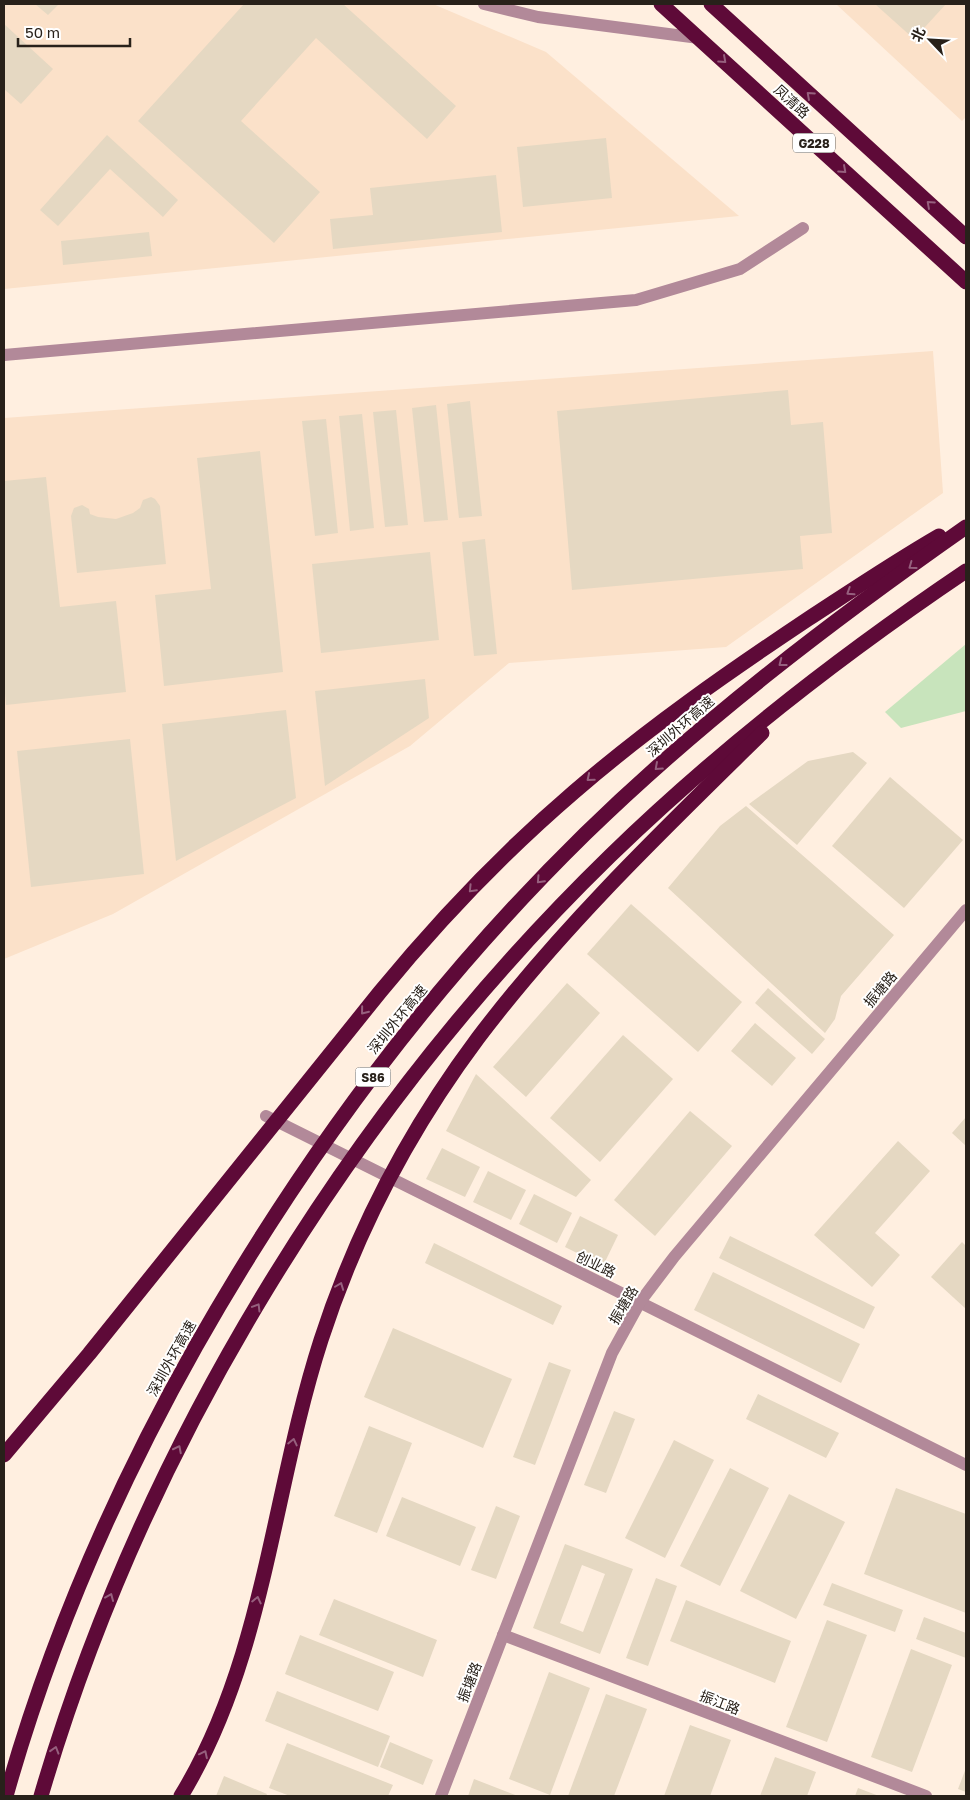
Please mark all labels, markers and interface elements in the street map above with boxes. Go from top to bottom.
scale bar [18,15,130,47]
north arrow [905,15,955,65]
text: 50 m [25,23,60,41]
text: 北 [907,24,928,44]
one-way arrow [718,54,727,63]
street label: 凤清路 [771,81,813,121]
one-way arrow [807,92,816,101]
road number: G228 [793,134,835,152]
one-way arrow [838,164,847,173]
one-way arrow [927,201,936,210]
one-way arrow [908,560,918,569]
one-way arrow [846,585,855,595]
one-way arrow [778,657,788,666]
street label: 深圳外环高速 [643,692,717,760]
one-way arrow [654,761,663,770]
one-way arrow [587,772,596,781]
one-way arrow [537,874,546,883]
one-way arrow [469,883,478,892]
street label: 振塘路 [860,967,900,1011]
street label: 深圳外环高速 [364,981,430,1057]
one-way arrow [362,1005,370,1014]
road number: S86 [356,1068,390,1086]
street label: 创业路 [573,1247,619,1281]
one-way arrow [334,1283,344,1291]
street label: 振塘路 [605,1283,641,1327]
one-way arrow [251,1304,261,1313]
street label: 深圳外环高速 [143,1317,199,1399]
one-way arrow [287,1437,298,1446]
one-way arrow [172,1445,182,1454]
one-way arrow [104,1593,114,1602]
one-way arrow [251,1596,262,1605]
street label: 振塘路 [454,1659,484,1705]
street label: 振江路 [697,1687,743,1717]
one-way arrow [49,1746,59,1754]
one-way arrow [198,1750,208,1759]

